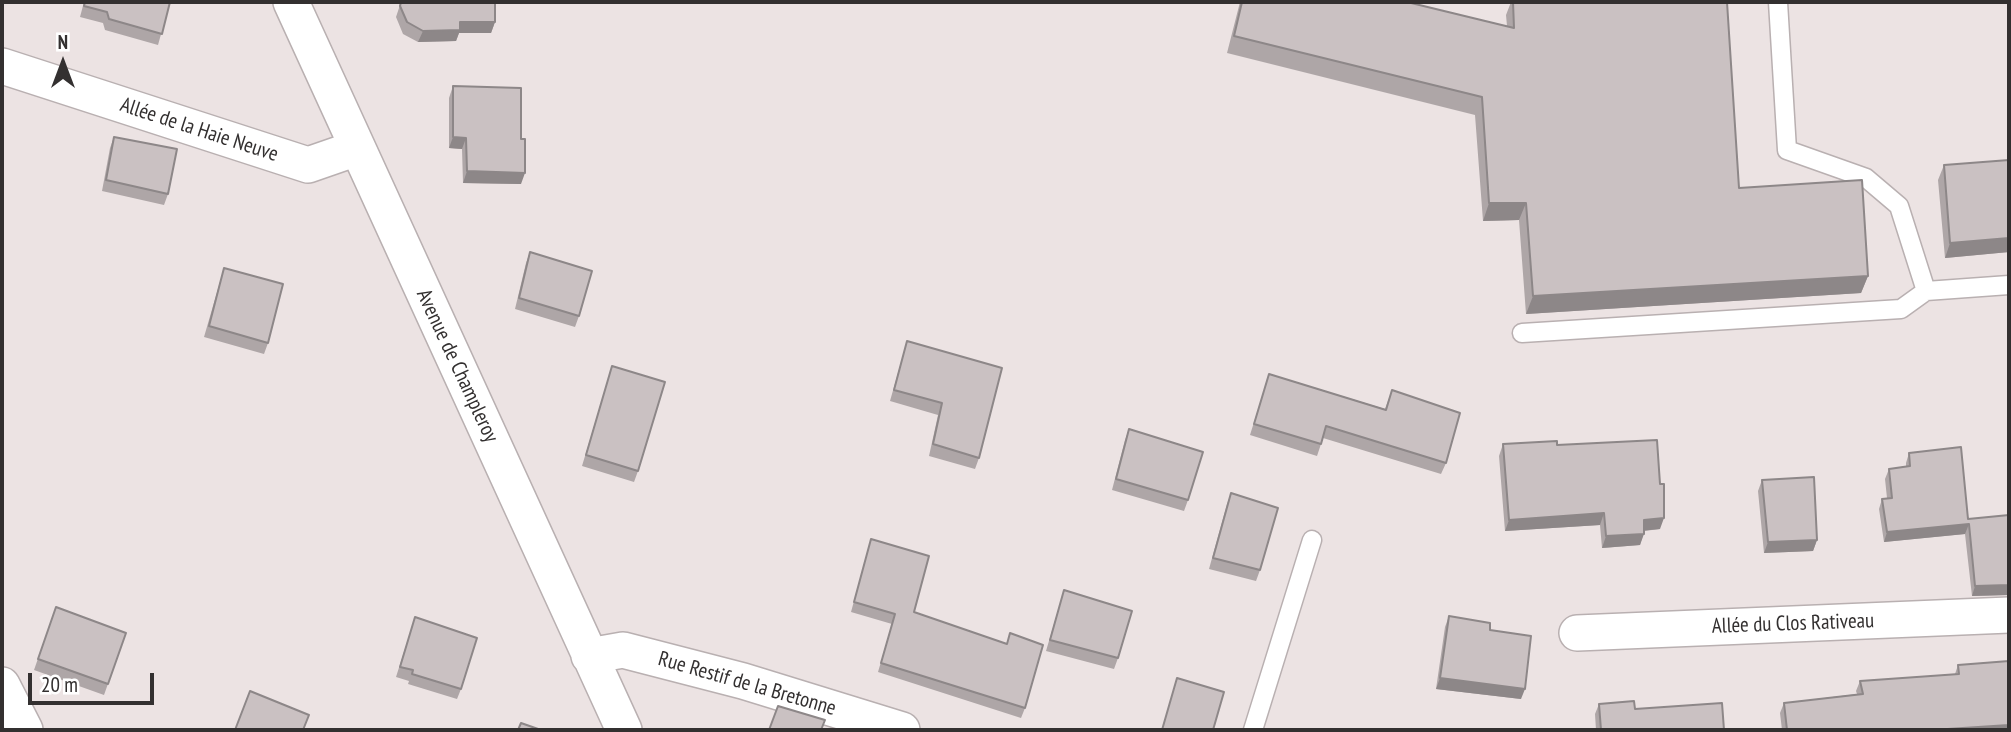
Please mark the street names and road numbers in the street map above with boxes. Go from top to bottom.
street label: Allée de la Haie Neuve [117,93,281,167]
street label: Avenue de Champleroy [411,285,503,447]
street label: Allée du Clos Rativeau [1711,609,1875,639]
street label: Rue Restif de la Bretonne [655,647,839,721]

